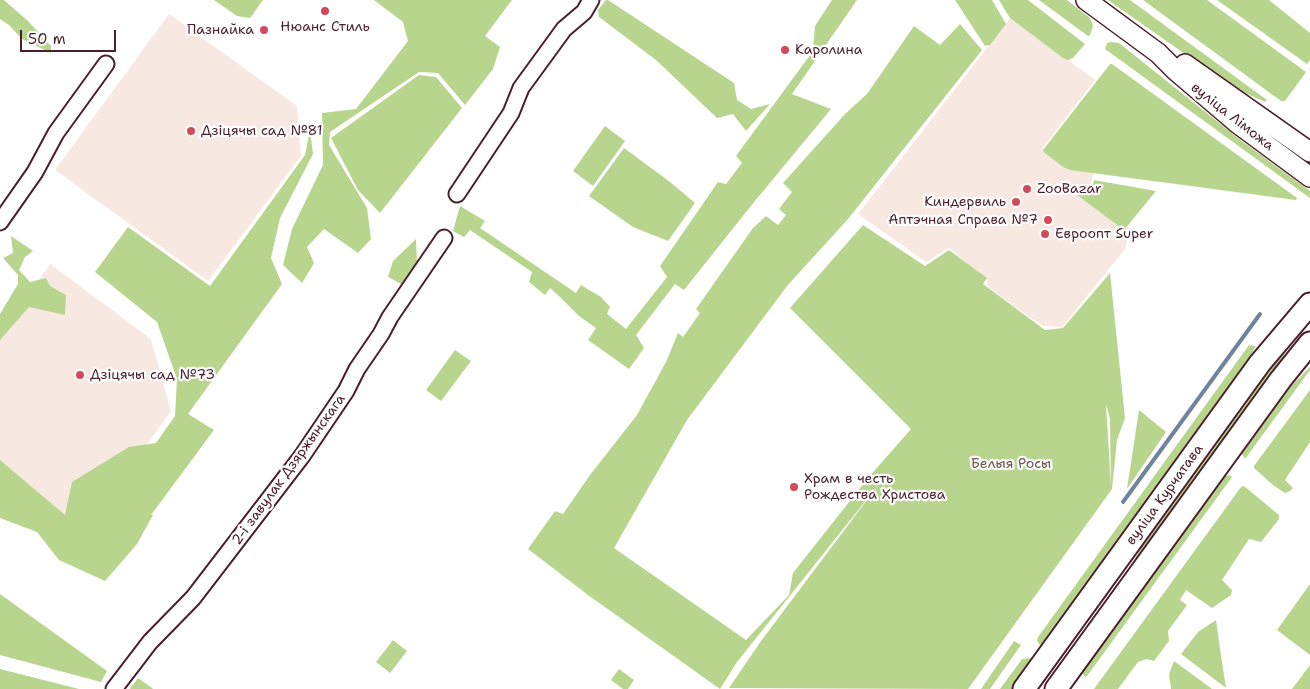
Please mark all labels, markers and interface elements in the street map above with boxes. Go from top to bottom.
marker: Нюанс Стиль [319,5,331,17]
place label: Нюанс Стиль [280,19,370,35]
scale bar [22,20,119,52]
place label: Пазнайка [187,22,254,38]
marker: Пазнайка [258,24,270,36]
text: 50 m [28,29,66,49]
place label: Каролина [795,42,862,58]
marker: Каролина [779,44,791,56]
street label: вуліца Ліможа [1187,79,1277,155]
place label: Дзіцячы сад №81 [201,123,323,139]
marker: Дзіцячы сад №81 [185,125,197,137]
place label: ZooBazar [1037,181,1102,197]
marker: ZooBazar [1021,183,1033,195]
place label: Киндервиль [924,194,1006,210]
marker: Киндервиль [1010,196,1022,208]
place label: Аптэчная Справа №7 [888,212,1038,228]
marker: Аптэчная Справа №7 [1042,214,1054,226]
place label: Евроопт Super [1055,226,1153,242]
marker: Евроопт Super [1039,228,1051,240]
place label: Дзіцячы сад №73 [90,367,215,383]
marker: Дзіцячы сад №73 [74,369,86,381]
street label: 2-і завулак Дзяржынскага [229,391,349,549]
street label: вуліца Курчатава [1123,441,1207,549]
park label: Белыя Росы [971,456,1051,472]
place label: Храм в честь Рождества Христова [804,471,945,504]
marker: Храм в честь Рождества Христова [788,481,800,493]

